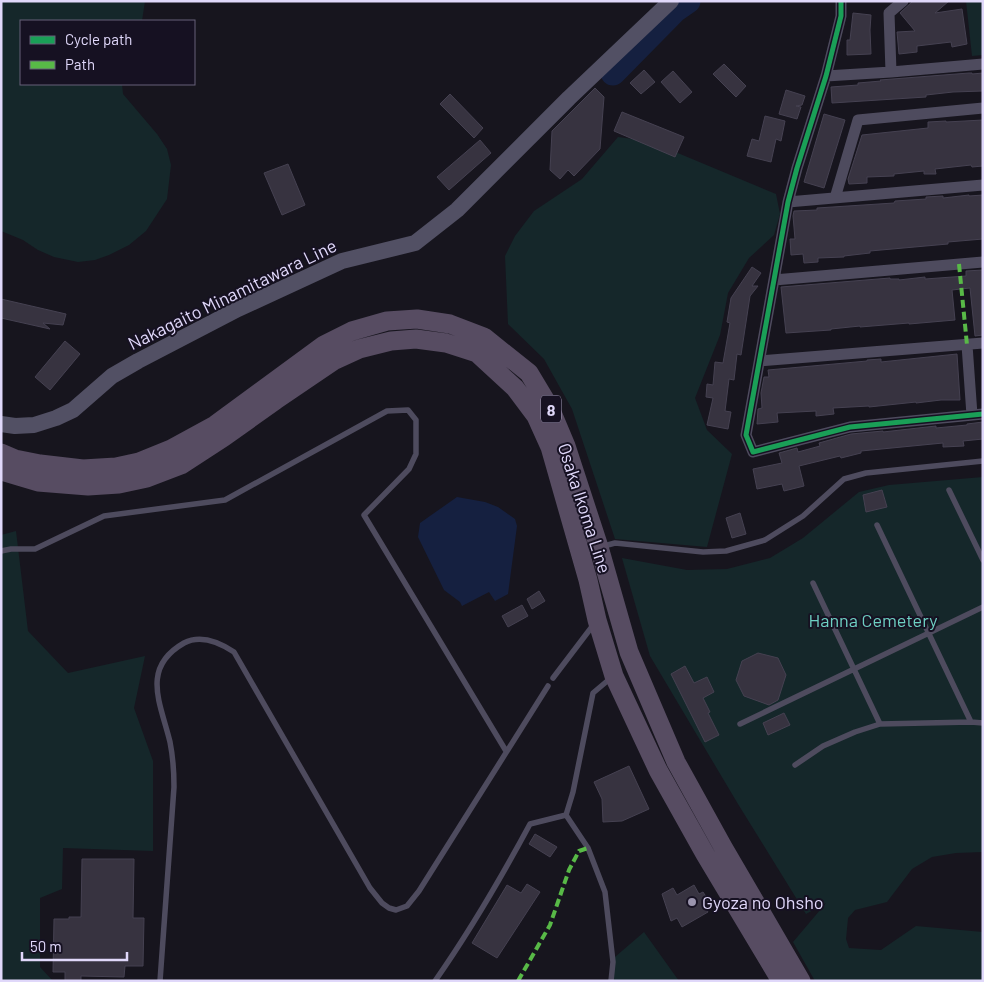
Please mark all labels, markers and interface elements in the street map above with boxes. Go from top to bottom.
legend [20,20,195,85]
text: Cycle path [65,30,132,48]
text: Path [65,55,95,73]
street label: Nakagaito Minamitawara Line [124,234,340,354]
road number: 8 [541,396,561,422]
street label: Osaka Ikoma Line [554,440,616,576]
park label: Hanna Cemetery [808,609,938,631]
place label: Gyoza no Ohsho [702,891,824,913]
marker: Gyoza no Ohsho [686,896,698,908]
scale bar [22,930,128,962]
text: 50 m [30,937,62,955]

